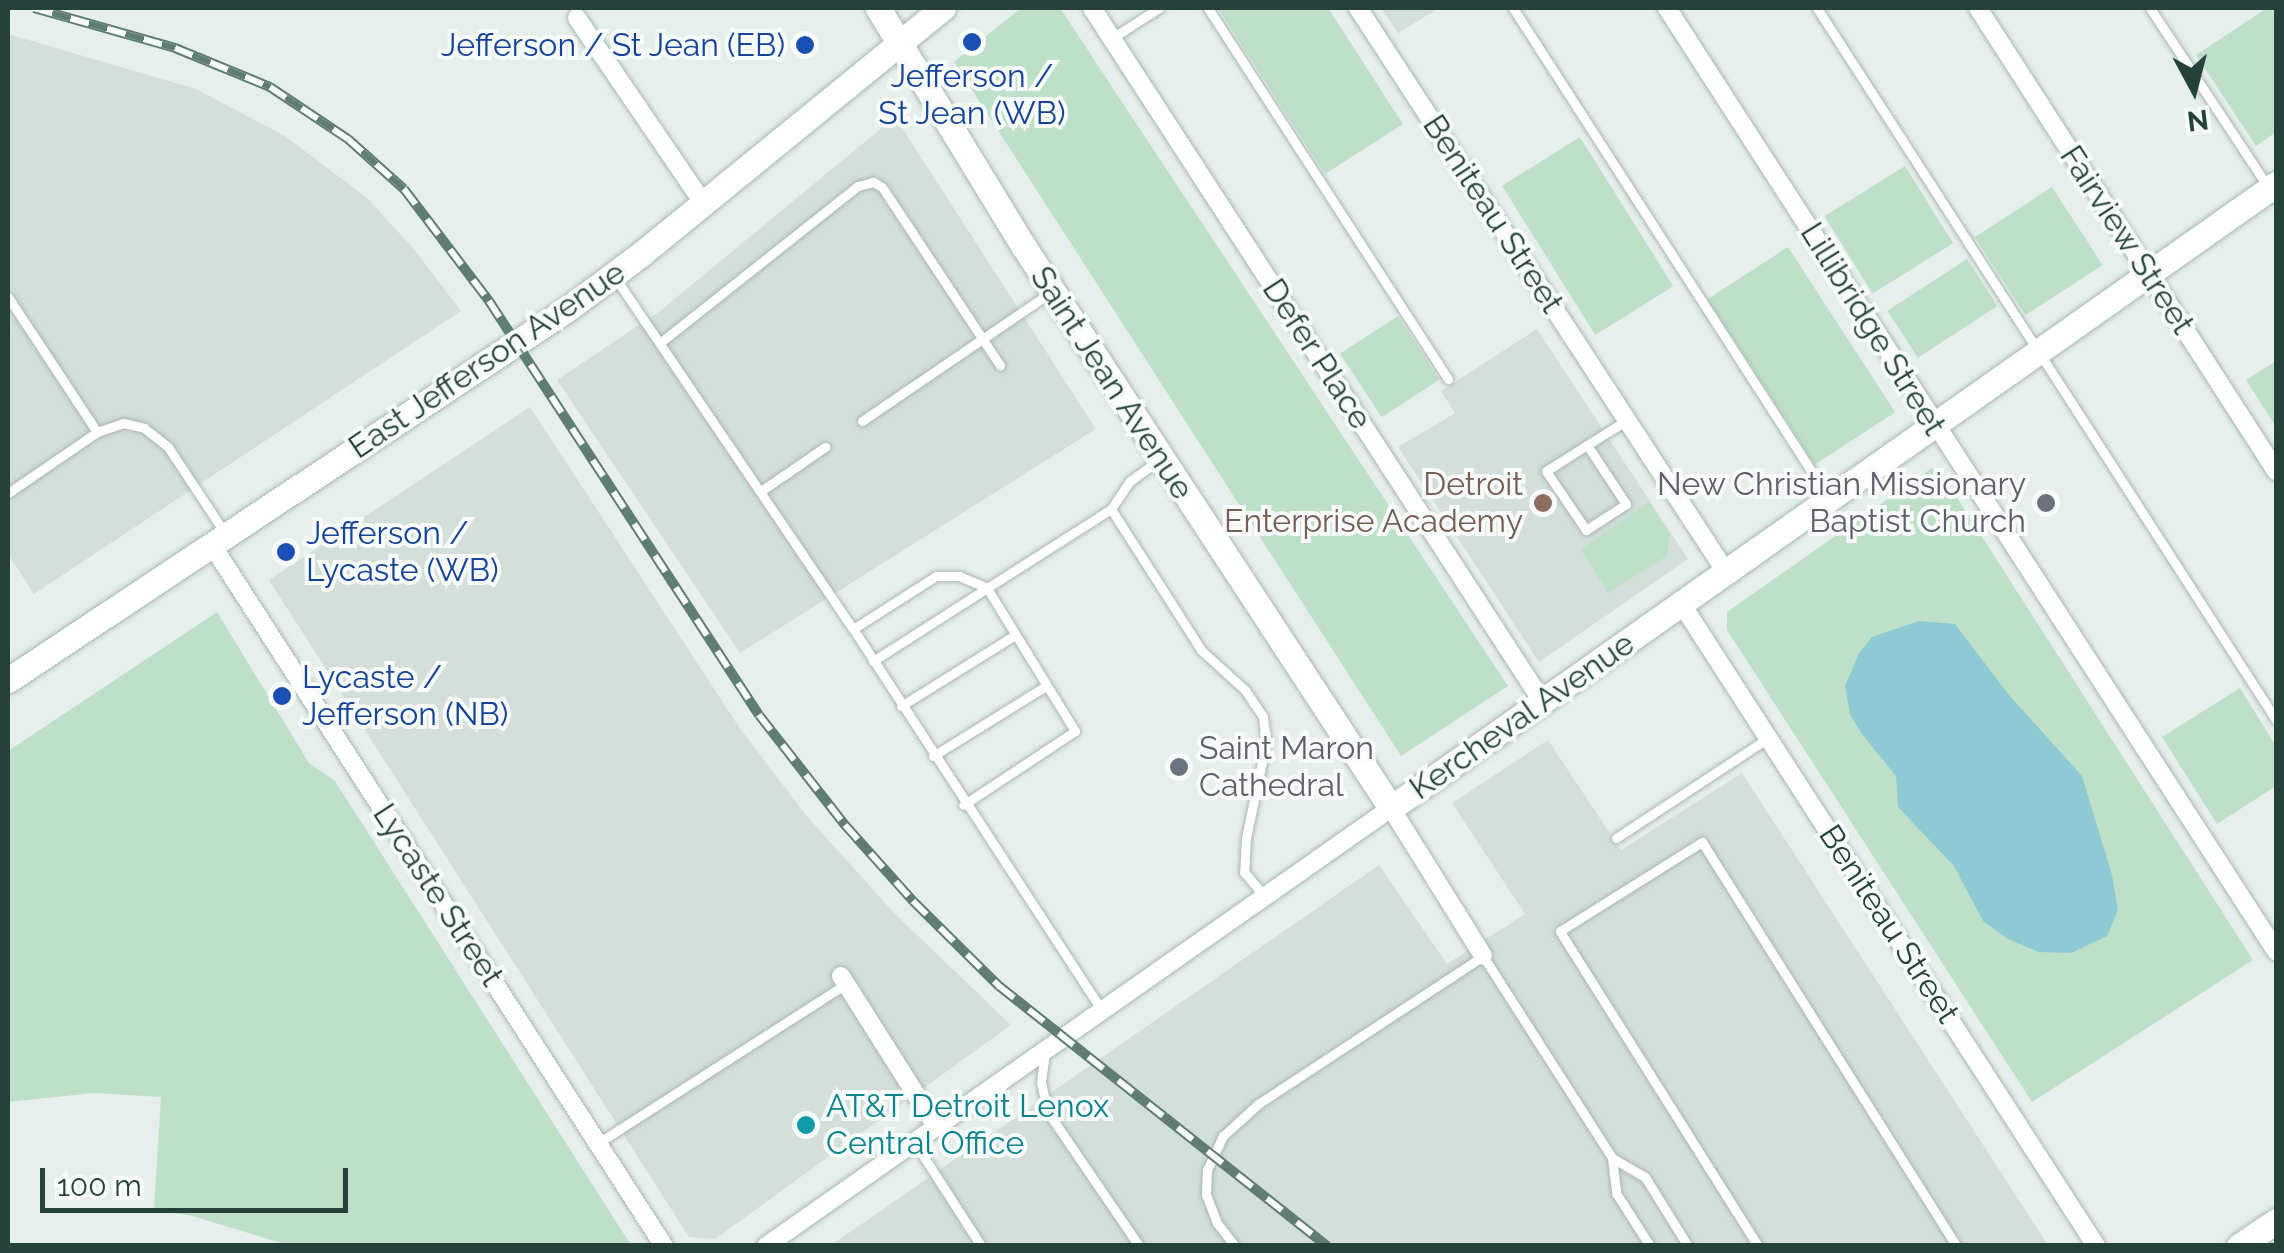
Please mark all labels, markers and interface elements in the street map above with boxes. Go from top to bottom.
place label: Jefferson / St Jean (EB) [440,26,785,64]
marker: Jefferson / St Jean (WB) [961,31,983,53]
marker: Jefferson / St Jean (EB) [794,34,816,56]
north arrow [2144,40,2244,140]
place label: Jefferson / St Jean (WB) [878,58,1066,133]
text: N [2185,103,2210,138]
street label: Beniteau Street [1415,108,1571,320]
street label: Fairview Street [2052,138,2202,342]
street label: Lillibridge Street [1792,216,1954,442]
street label: East Jefferson Avenue [341,253,633,467]
street label: Saint Jean Avenue [1022,259,1202,507]
street label: Defer Place [1254,271,1380,437]
place label: Detroit Enterprise Academy [1223,466,1523,541]
place label: New Christian Missionary Baptist Church [1656,466,2026,541]
marker: Detroit Enterprise Academy [1532,492,1554,514]
marker: New Christian Missionary Baptist Church [2035,492,2057,514]
place label: Jefferson / Lycaste (WB) [306,515,499,590]
marker: Jefferson / Lycaste (WB) [275,541,297,563]
street label: Kercheval Avenue [1402,624,1642,808]
place label: Lycaste / Jefferson (NB) [302,659,508,734]
marker: Lycaste / Jefferson (NB) [271,685,293,707]
place label: Saint Maron Cathedral [1199,730,1374,805]
marker: Saint Maron Cathedral [1168,756,1190,778]
street label: Lycaste Street [365,797,511,993]
street label: Beniteau Street [1811,818,1967,1030]
place label: AT&T Detroit Lenox Central Office [826,1088,1110,1163]
marker: AT&T Detroit Lenox Central Office [795,1114,817,1136]
scale bar [45,1148,352,1210]
text: 100 m [57,1168,142,1203]

